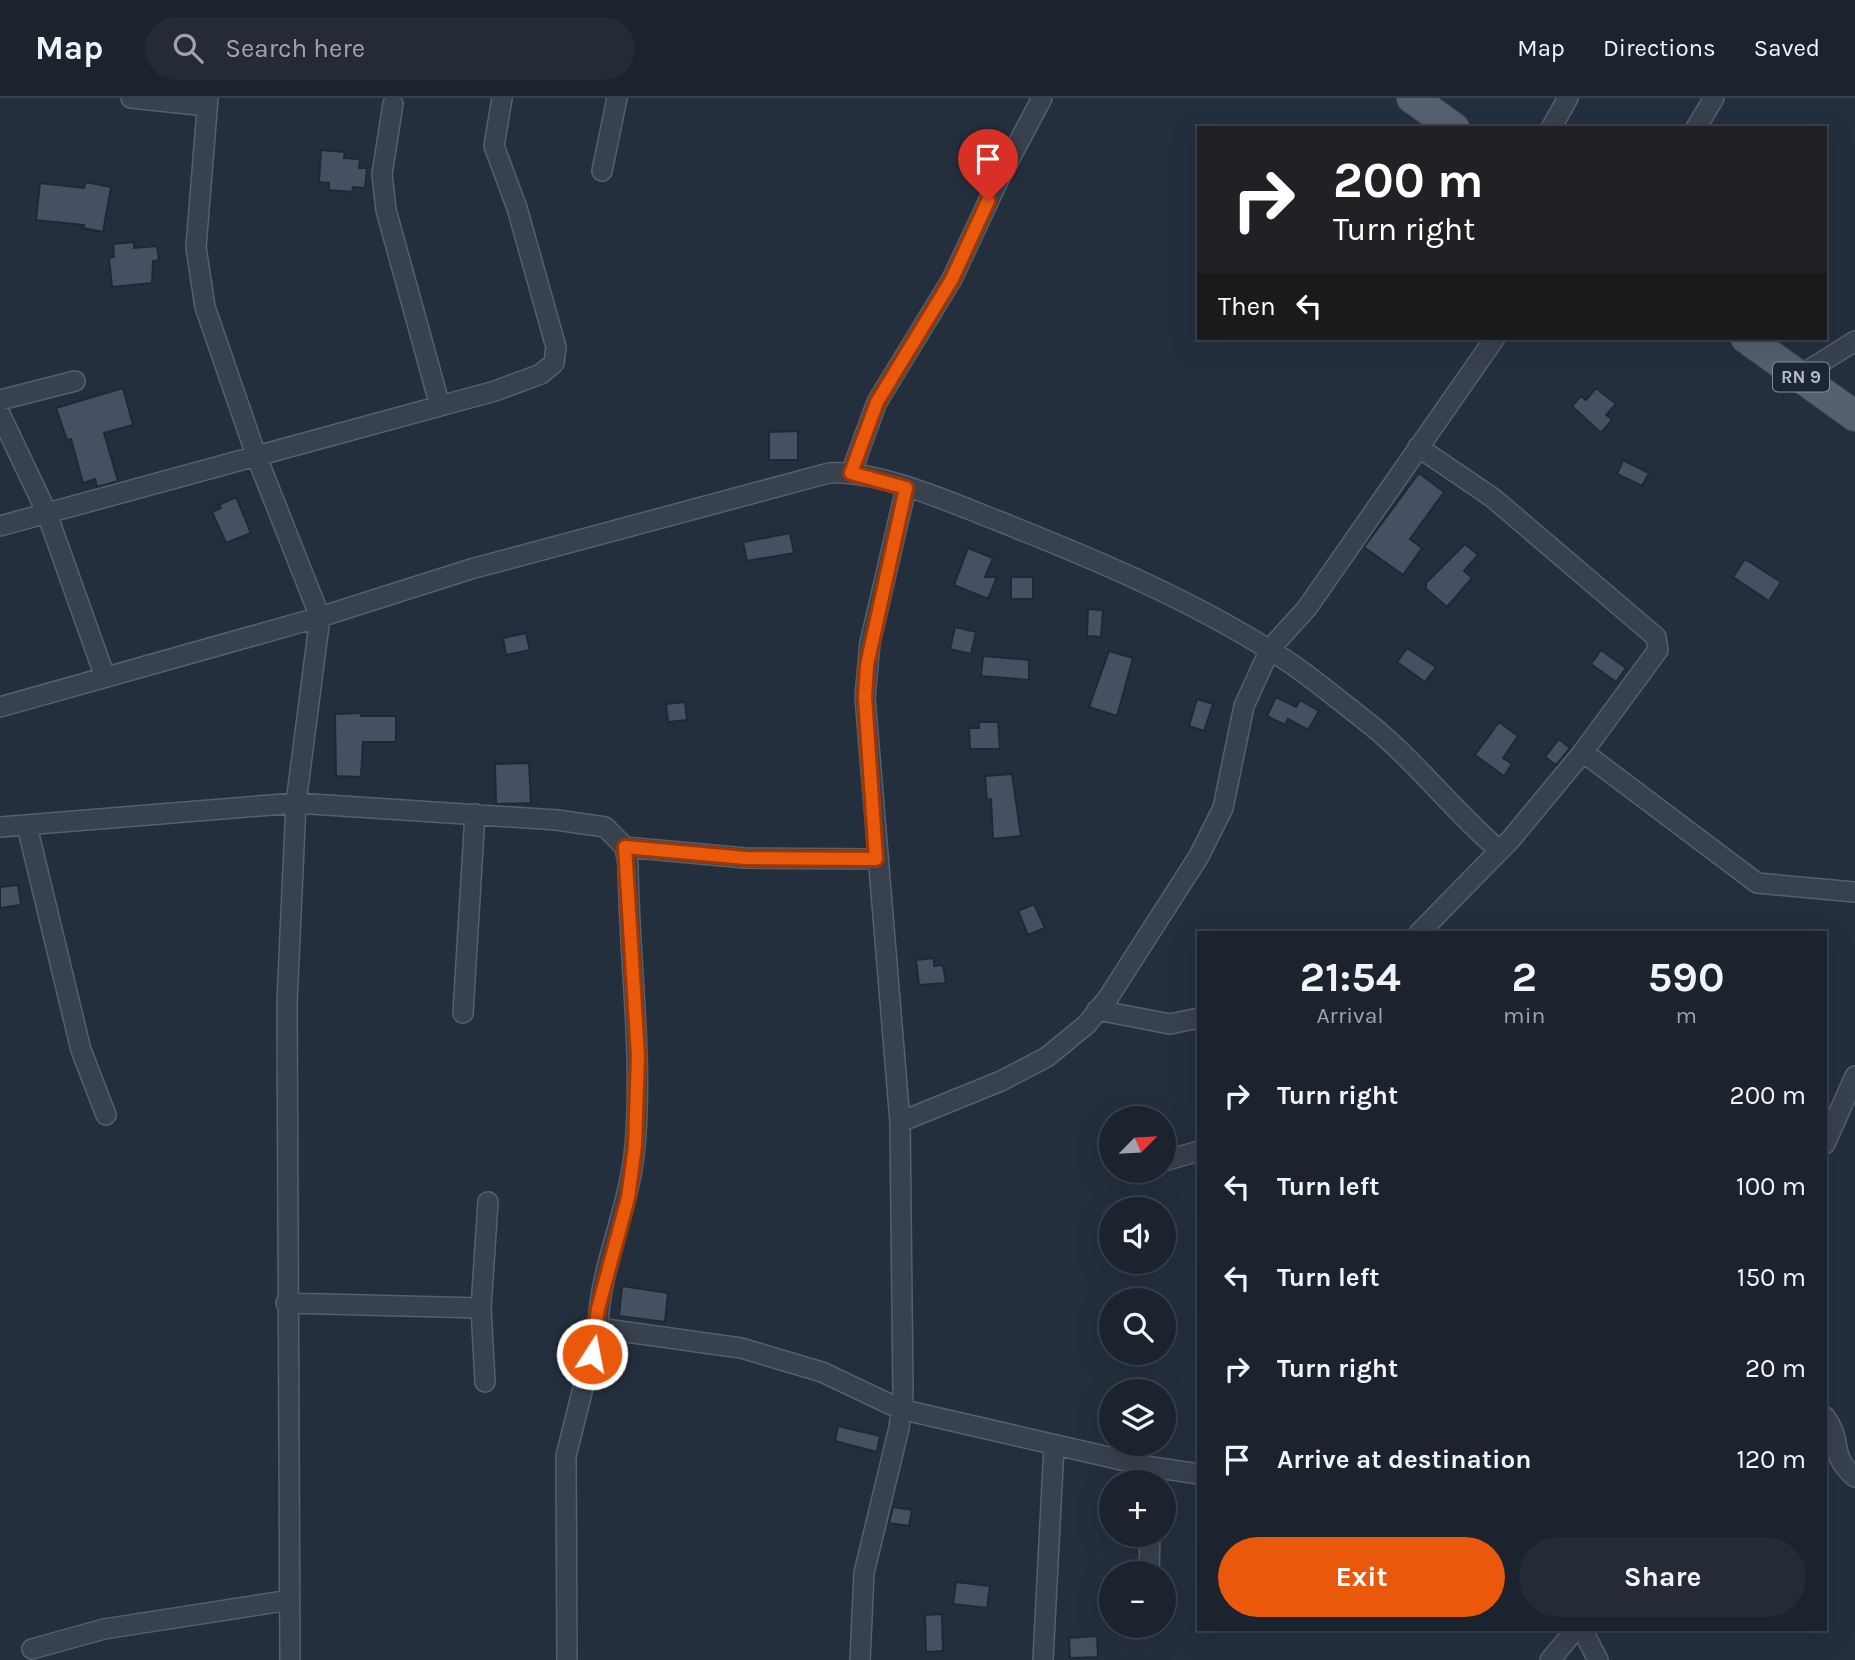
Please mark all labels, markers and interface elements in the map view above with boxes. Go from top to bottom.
search box [145,17,635,80]
text: Map [35,29,103,67]
icon: search [169,29,207,67]
text: Search here [225,33,365,64]
text: Map [1517,34,1565,62]
text: Directions [1603,34,1716,62]
text: Saved [1754,34,1820,62]
pin [958,129,1018,201]
icon: arrive [969,140,1007,178]
text: 200 m [1333,152,1484,209]
icon: right [1218,154,1309,245]
text: Turn right [1333,211,1475,248]
icon: left [1290,287,1328,325]
text: Then [1218,291,1276,322]
road number: RN 9 [1773,362,1829,391]
text: 21:54 [1299,952,1401,1002]
text: 2 [1512,952,1537,1002]
text: 590 [1648,952,1725,1002]
text: Arrival [1316,1002,1384,1029]
text: min [1503,1002,1545,1029]
text: m [1675,1002,1697,1029]
icon: right [1218,1077,1256,1115]
text: Turn right [1277,1080,1398,1111]
text: 200 m [1730,1080,1806,1111]
north arrow [1099,1106,1176,1183]
map controls [1099,1106,1176,1638]
icon: left [1218,1168,1256,1206]
text: Turn left [1277,1171,1379,1202]
text: 100 m [1736,1171,1806,1202]
button: sound [1099,1197,1176,1274]
icon: left [1218,1259,1256,1297]
text: Turn left [1277,1262,1379,1293]
text: 150 m [1737,1262,1806,1293]
button: search [1099,1288,1176,1365]
position arrow [555,1317,629,1391]
icon: right [1218,1350,1256,1388]
text: Turn right [1277,1353,1398,1384]
text: 20 m [1745,1353,1806,1384]
button: layers [1099,1379,1176,1456]
icon: arrive [1218,1441,1256,1479]
text: Arrive at destination [1277,1444,1531,1475]
text: 120 m [1736,1444,1806,1475]
button: + [1099,1470,1176,1547]
button: Exit [1218,1537,1505,1617]
button: Share [1519,1537,1806,1617]
button: − [1099,1561,1176,1638]

